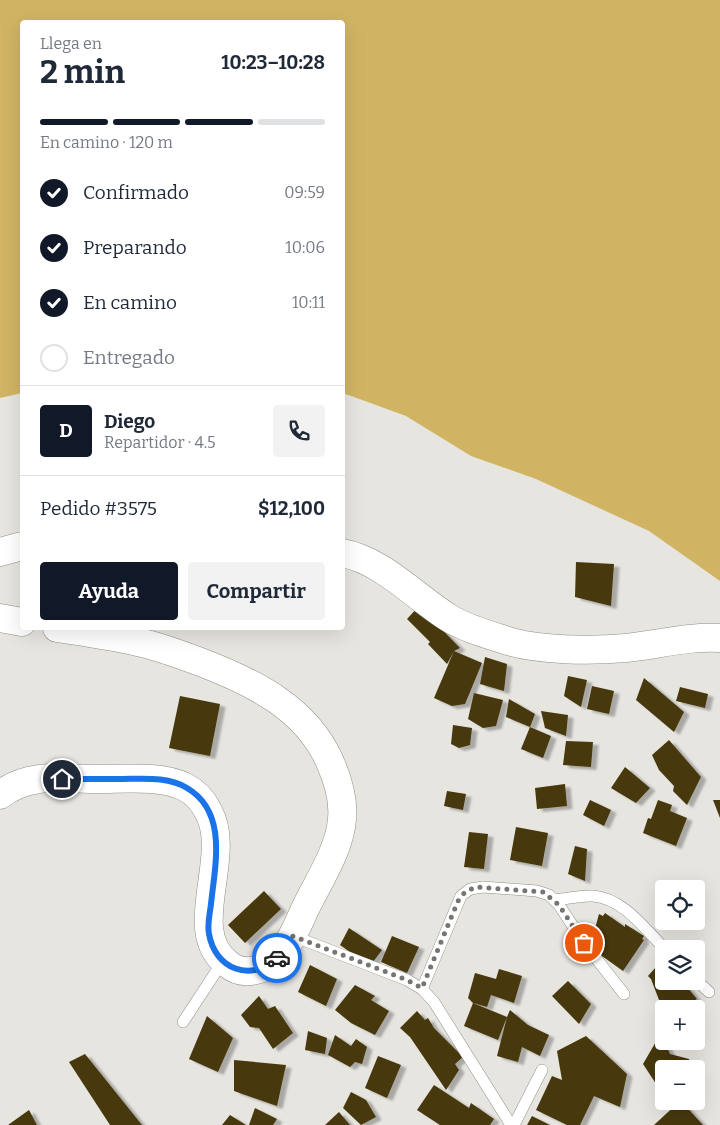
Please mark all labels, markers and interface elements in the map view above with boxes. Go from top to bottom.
text: Llega en [40,34,102,53]
text: 10:23–10:28 [221,51,325,74]
text: 2 min [40,53,125,91]
text: En camino · 120 m [40,133,173,152]
icon: check [40,179,68,207]
text: Confirmado [83,181,189,204]
text: 09:59 [284,183,325,202]
icon: check [40,234,68,262]
text: Preparando [83,236,187,259]
text: 10:06 [285,238,325,257]
icon: check [40,289,68,317]
text: En camino [83,291,177,314]
text: 10:11 [292,293,325,312]
text: Entregado [83,346,175,369]
button: phone [273,405,325,457]
text: Diego [104,410,155,433]
text: D [59,419,73,442]
text: Repartidor · 4.5 [104,433,216,452]
text: Pedido #3575 [40,497,157,520]
text: $12,100 [258,497,325,520]
button: Ayuda [40,562,178,620]
button: Compartir [188,562,325,620]
pin [41,758,83,800]
icon: home [48,765,76,793]
map controls [655,880,705,1110]
button: locate [655,880,705,930]
pin [563,922,605,964]
icon: bag [570,929,598,957]
courier [252,933,302,983]
button: layers [655,940,705,990]
icon: car [263,944,291,972]
button: + [655,1000,705,1050]
button: − [655,1060,705,1110]

